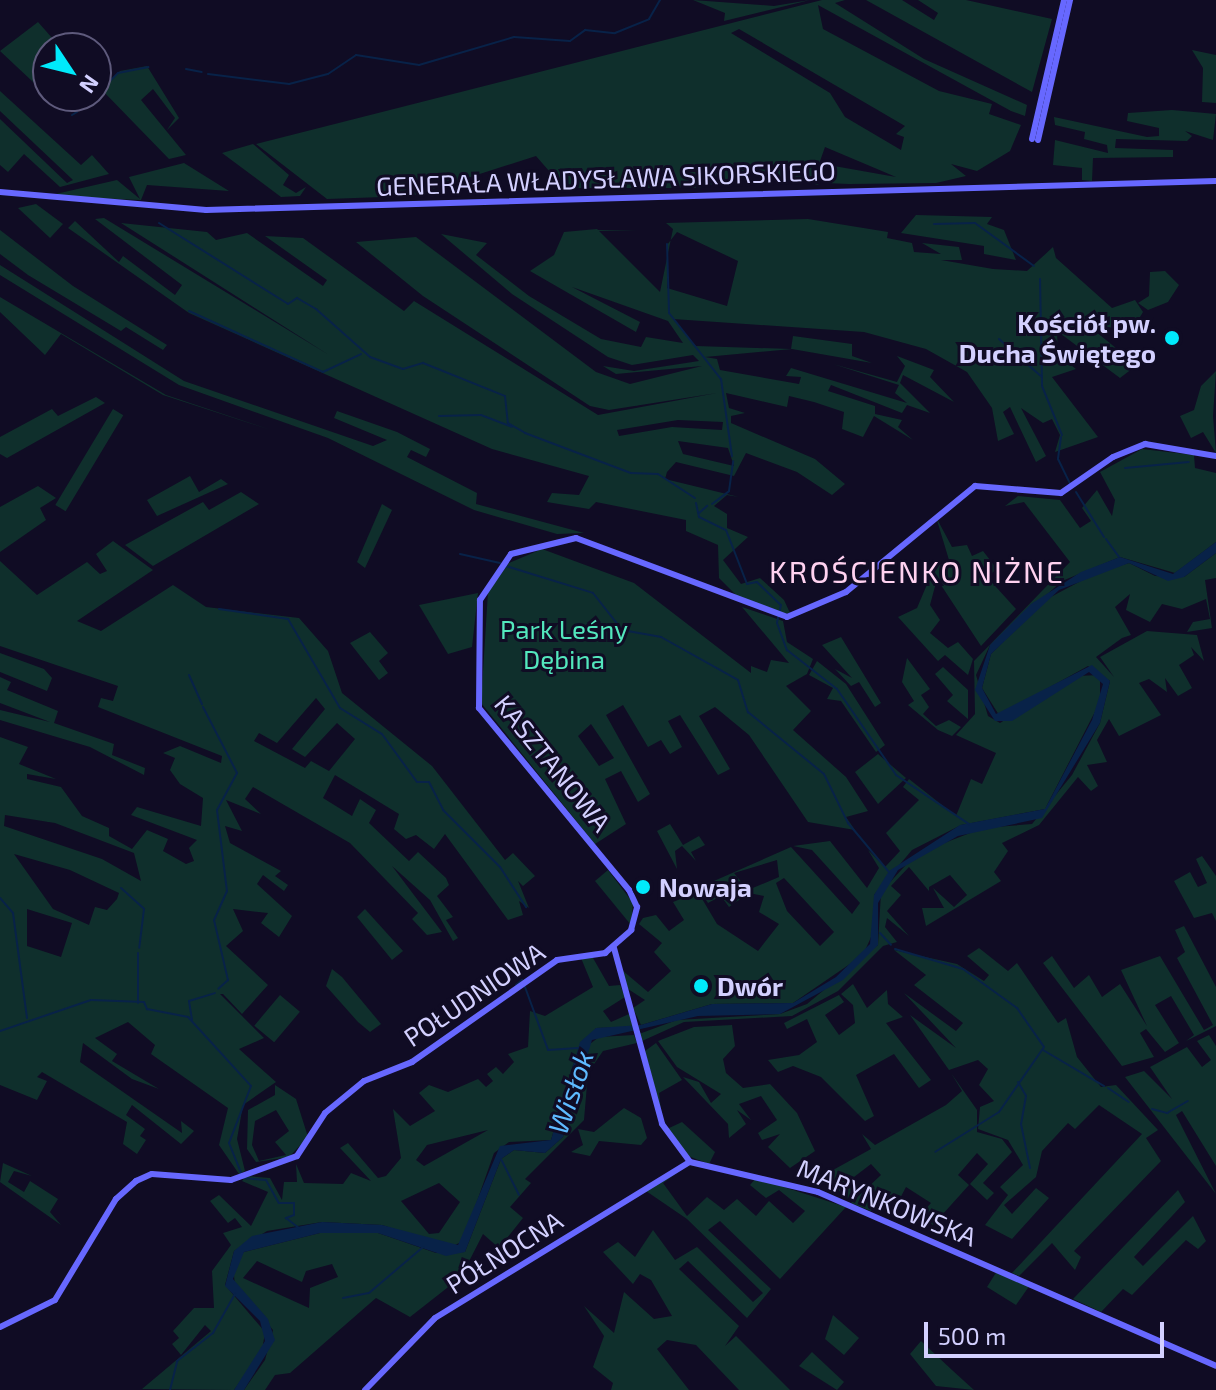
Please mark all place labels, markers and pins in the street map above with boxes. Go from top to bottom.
place label: Kościół pw. Ducha Świętego [959,307,1156,368]
marker: Kościół pw. Ducha Świętego [1163,329,1181,347]
place label: Nowaja [659,871,752,903]
marker: Nowaja [634,878,652,896]
place label: Dwór [717,970,783,1002]
marker: Dwór [692,977,710,995]

